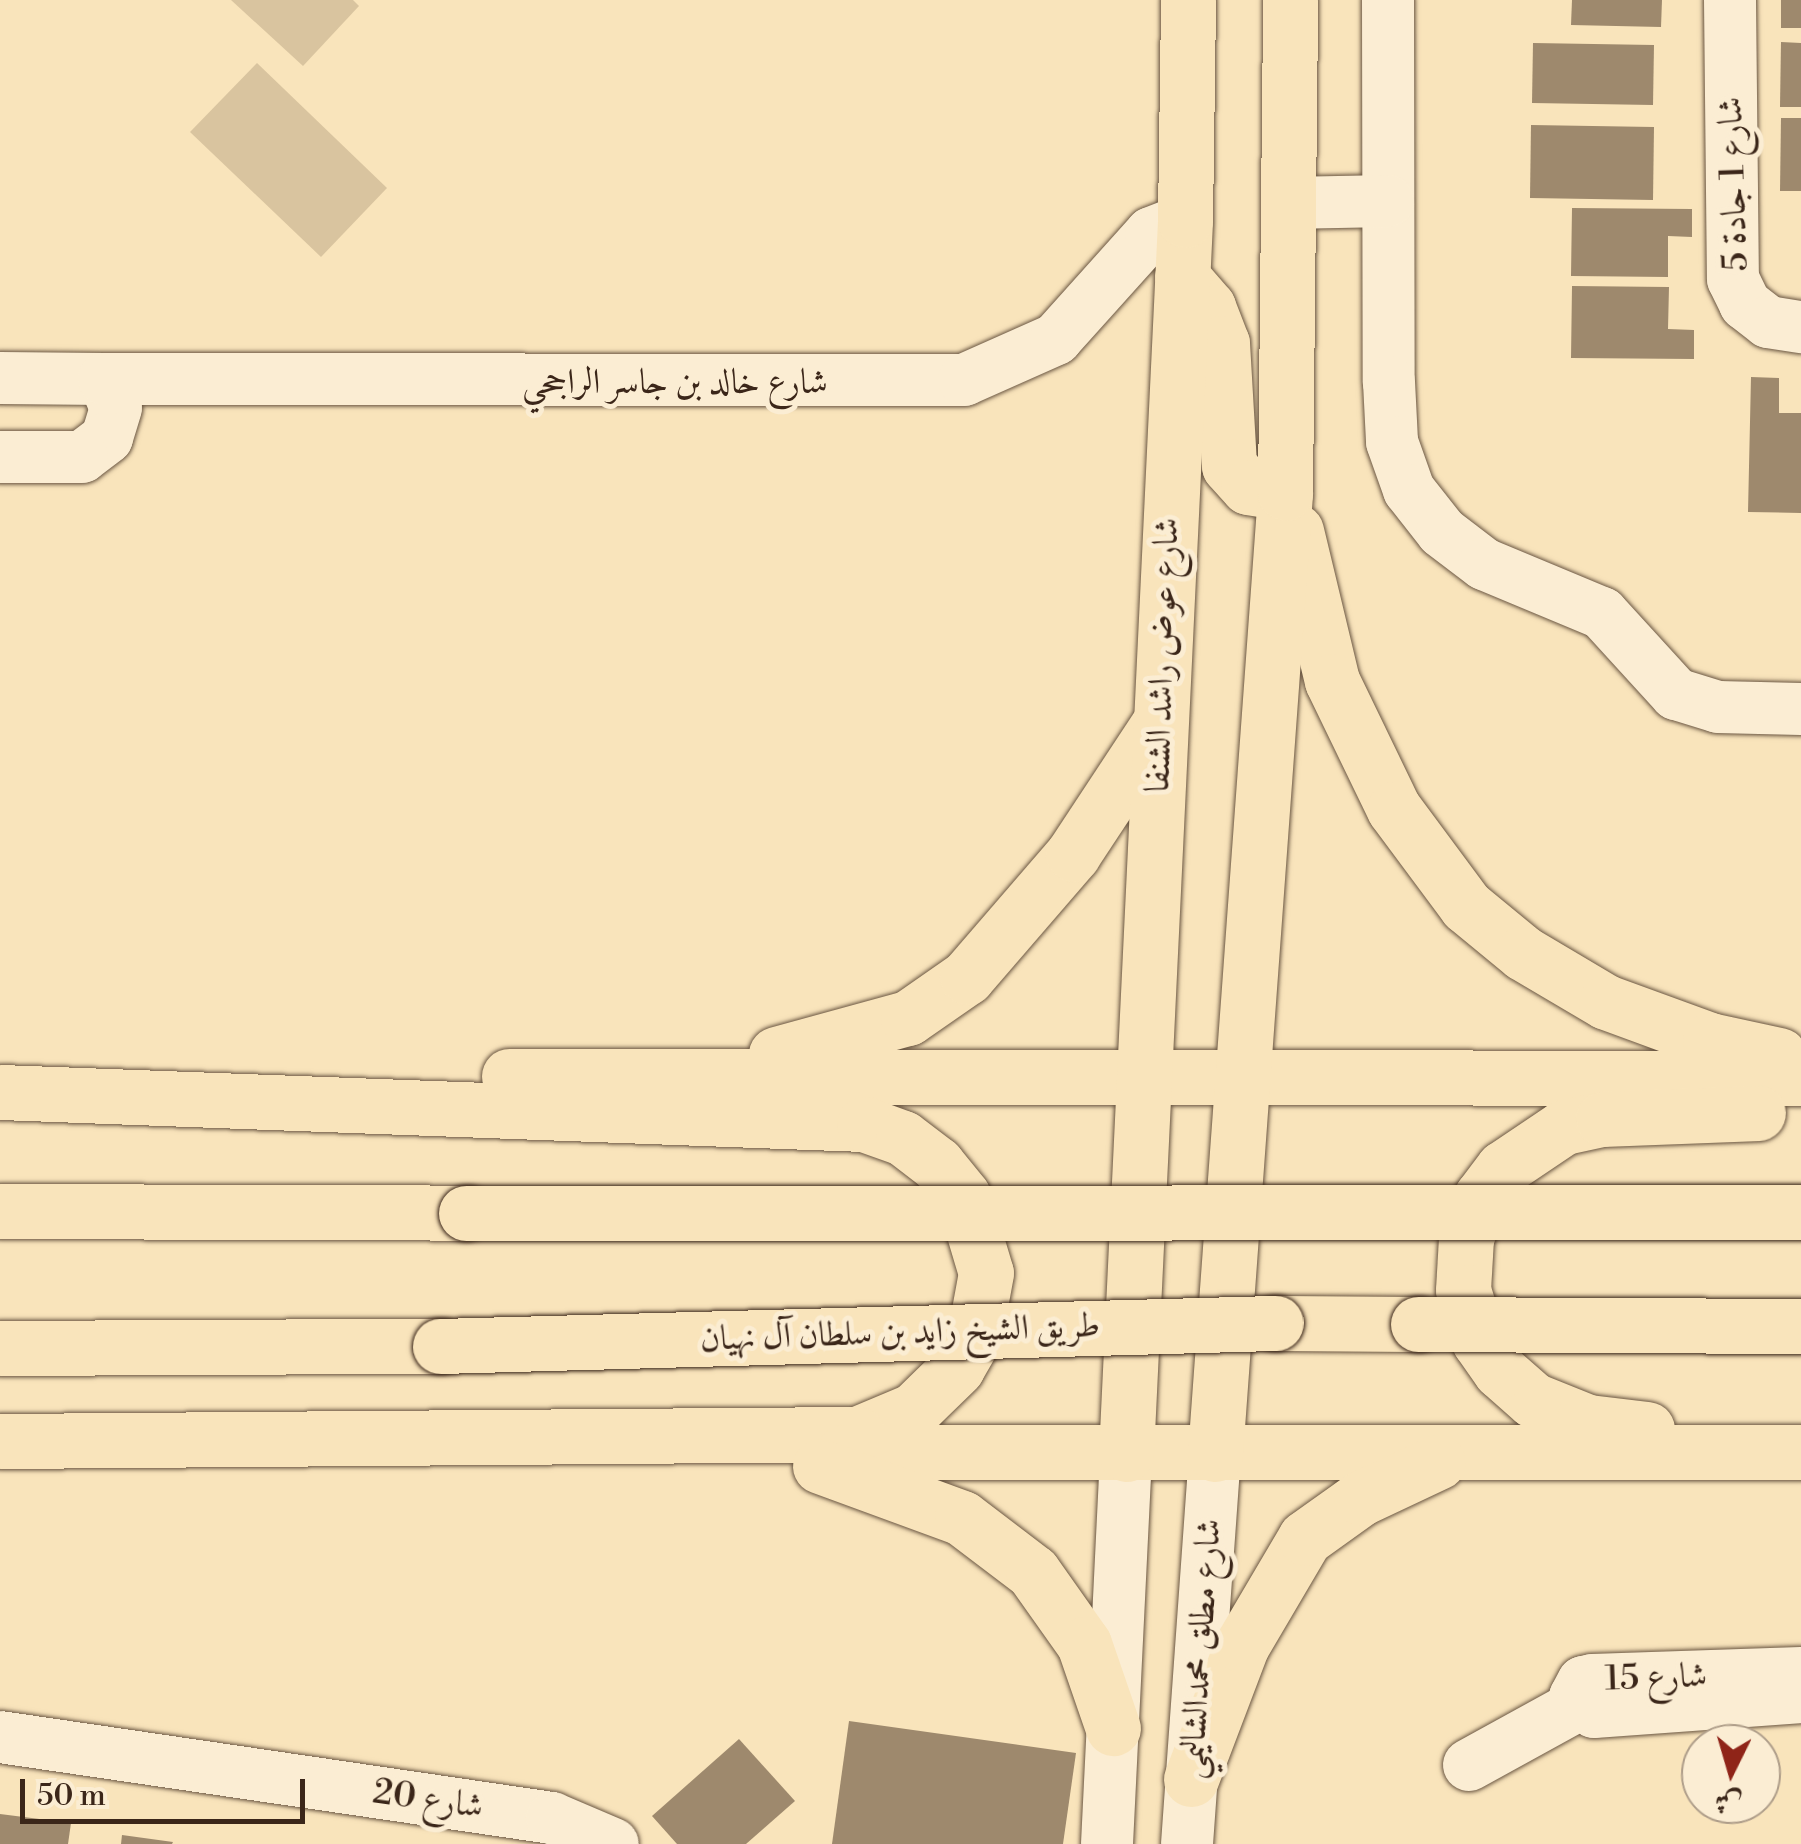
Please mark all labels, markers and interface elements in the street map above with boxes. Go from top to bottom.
street label: شارع 1 جادة 5 [1710,96,1758,272]
street label: شارع خالد بن جاسر الراجحي [522,362,828,404]
street label: شارع عوض راشد الشنفا [1137,517,1189,793]
street label: طريق الشيخ زايد بن سلطان آل نهيان [699,1305,1101,1361]
street label: شارع مطلق محمدالشاليمي [1171,1517,1231,1781]
street label: شارع 15 [1604,1655,1708,1701]
north arrow [1681,1724,1781,1824]
scale bar [25,1759,310,1821]
street label: شارع 20 [370,1771,486,1829]
text: 50 m [37,1777,106,1815]
text: ش [1713,1784,1744,1821]

